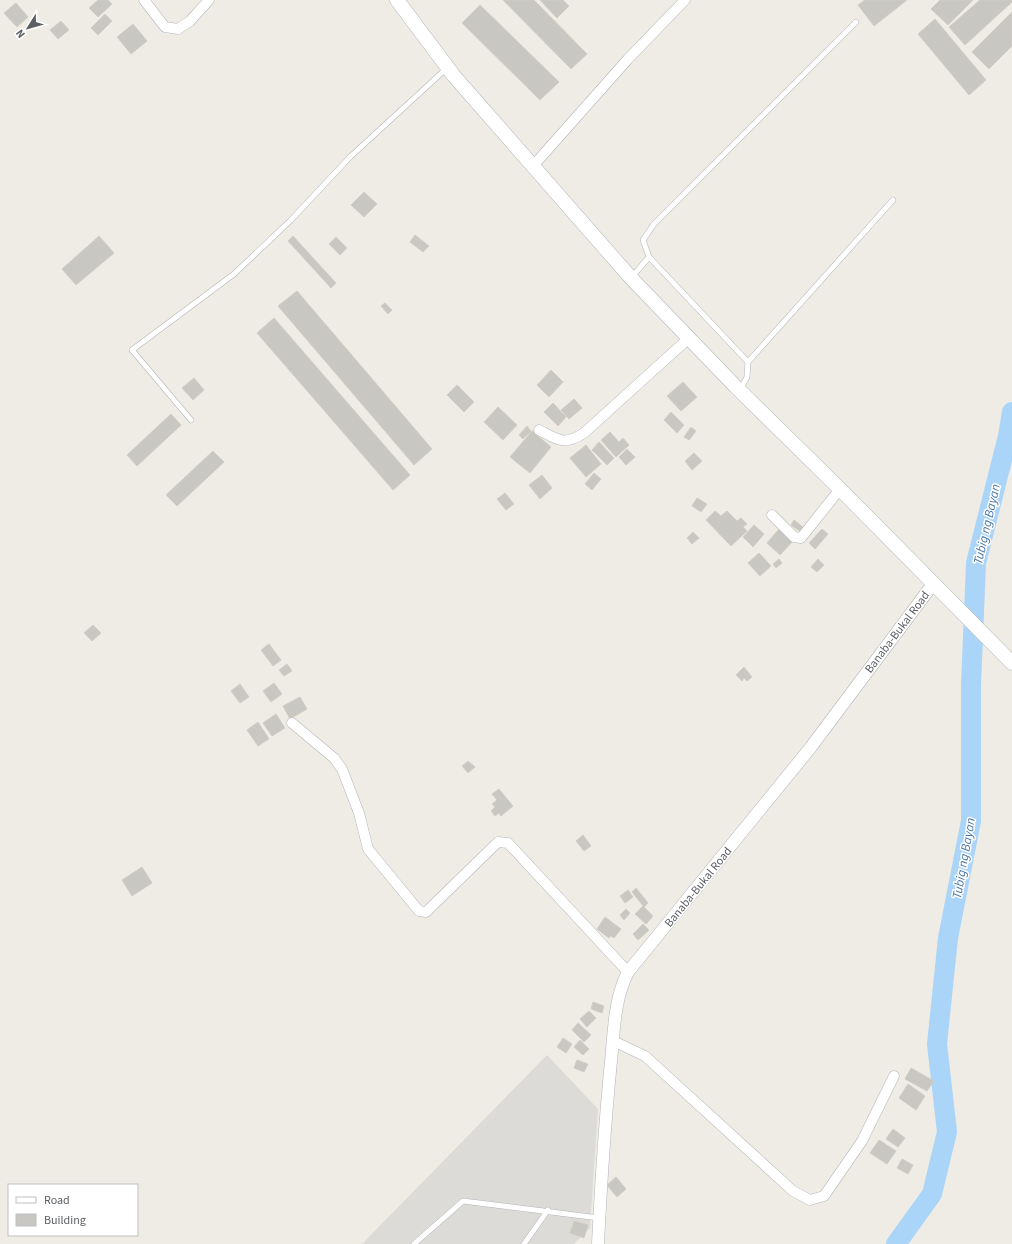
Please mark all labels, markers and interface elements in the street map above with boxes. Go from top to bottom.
north arrow [8,8,48,48]
text: N [12,26,29,41]
water label: Tubig ng Bayan [969,482,1005,566]
street label: Banaba-Bukal Road [861,588,934,677]
water label: Tubig ng Bayan [948,816,980,900]
street label: Banaba-Bukal Road [661,844,736,931]
legend [8,1184,138,1236]
text: Road [44,1192,70,1209]
text: Building [44,1212,86,1229]

